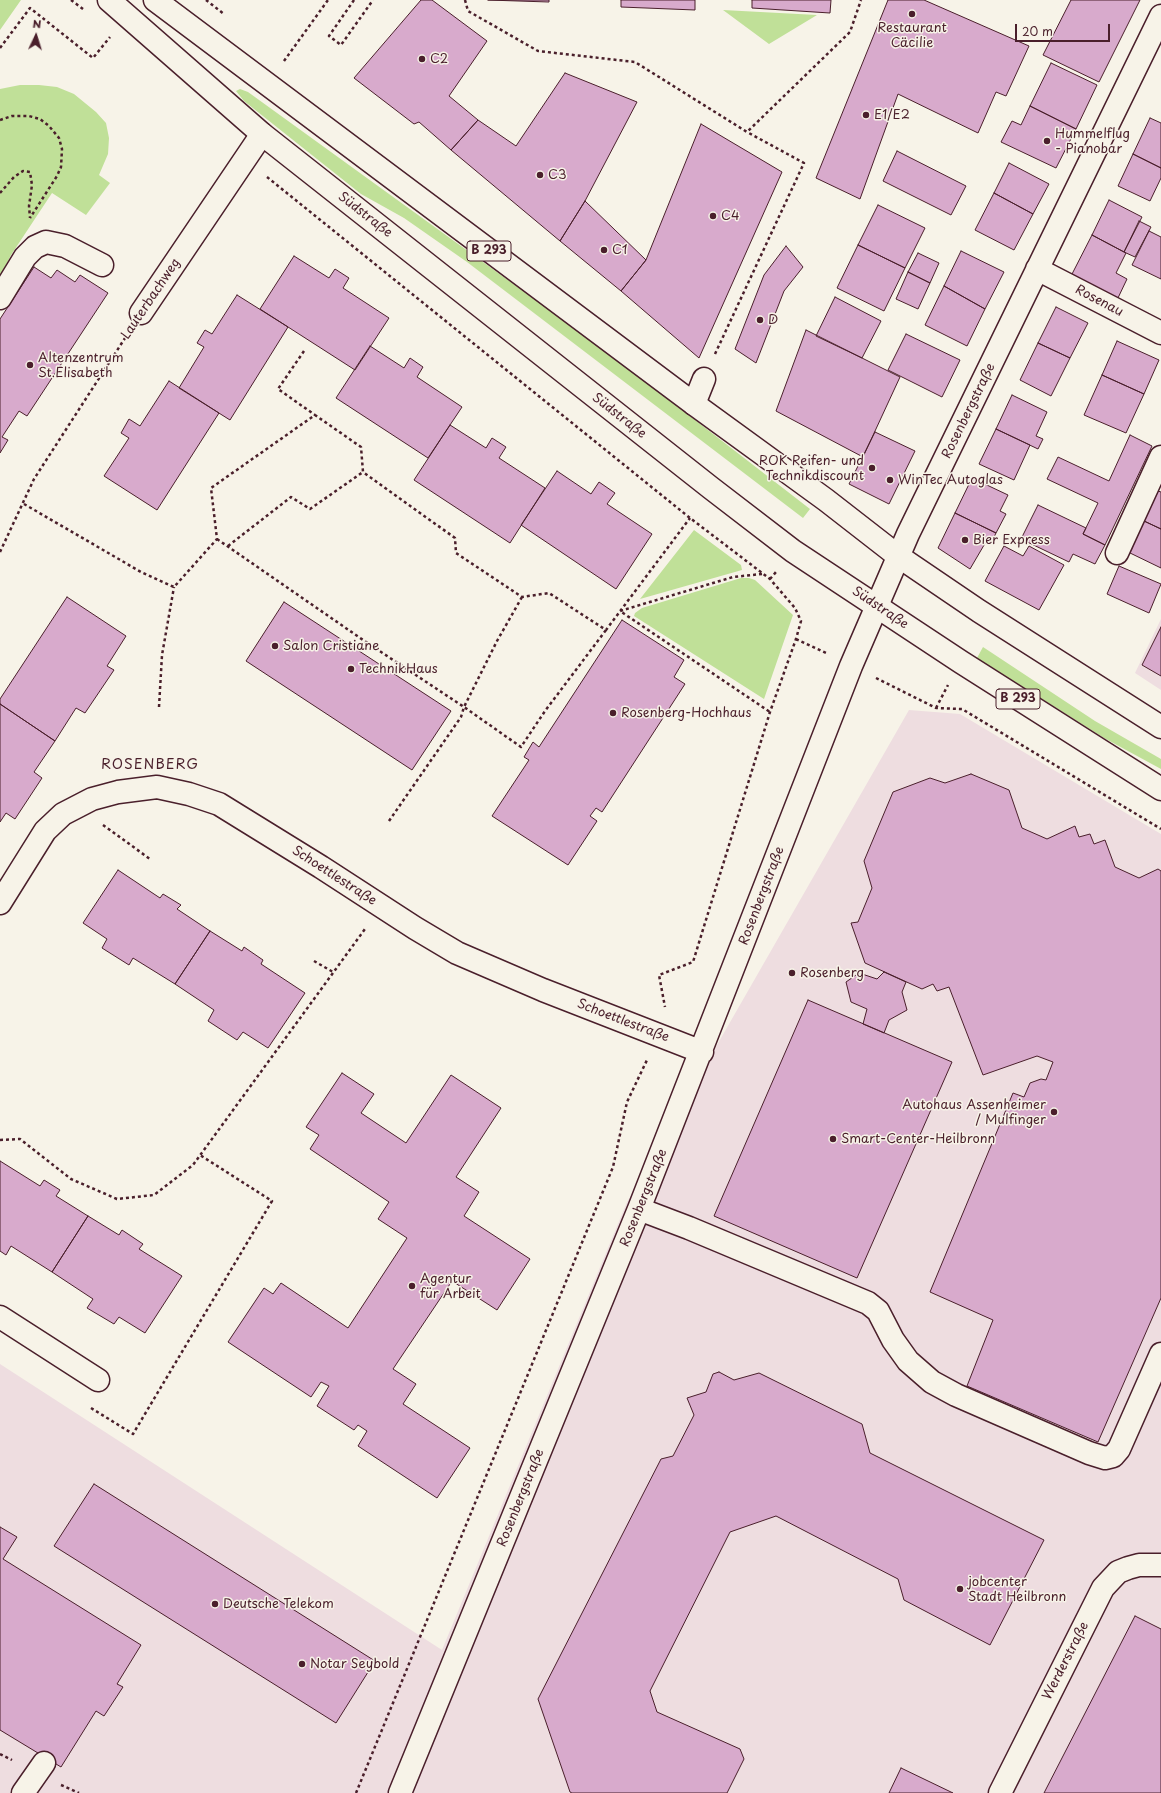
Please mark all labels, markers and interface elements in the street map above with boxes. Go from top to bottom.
marker: Restaurant Cäcilie [907,9,917,19]
text: N [32,15,42,32]
north arrow [16,16,56,56]
scale bar [1017,16,1112,42]
place label: Restaurant Cäcilie [877,20,947,51]
text: 20 m [1022,22,1053,40]
place label: C2 [430,51,448,67]
marker: C2 [417,54,427,64]
place label: E1/E2 [874,107,910,123]
marker: E1/E2 [861,110,871,120]
place label: Hummelflug - Pianobar [1055,126,1130,157]
marker: Hummelflug - Pianobar [1042,136,1052,146]
place label: C3 [548,167,566,183]
marker: C3 [535,170,545,180]
street label: Südstraße [335,189,395,241]
place label: C4 [721,208,739,224]
marker: C4 [708,211,718,221]
road number: B 293 [467,241,511,261]
place label: C1 [612,242,628,258]
marker: C1 [599,245,609,255]
street label: Lauterbachweg [118,256,184,342]
street label: Rosenau [1072,282,1126,320]
place label: D [768,312,778,328]
marker: D [755,315,765,325]
place label: Altenzentrum St.Elisabeth [38,350,124,381]
marker: Altenzentrum St.Elisabeth [25,360,35,370]
street label: Rosenbergstraße [939,361,999,461]
street label: Südstraße [589,390,649,442]
place label: ROK Reifen- und Technikdiscount [759,453,864,484]
marker: ROK Reifen- und Technikdiscount [867,463,877,473]
place label: WinTec Autoglas [898,472,1003,488]
marker: WinTec Autoglas [885,475,895,485]
place label: Bier Express [973,532,1050,548]
marker: Bier Express [960,535,970,545]
street label: Südstraße [849,583,911,633]
place label: Salon Cristiane [283,638,379,654]
marker: Salon Cristiane [270,641,280,651]
place label: TechnikHaus [359,661,438,677]
marker: TechnikHaus [346,664,356,674]
road number: B 293 [996,689,1040,709]
place label: Rosenberg-Hochhaus [621,705,751,721]
marker: Rosenberg-Hochhaus [608,708,618,718]
district label: ROSENBERG [101,757,199,773]
street label: Schoettlestraße [289,843,379,909]
street label: Rosenbergstraße [736,845,788,947]
place label: Rosenberg [800,965,864,981]
marker: Rosenberg [787,968,797,978]
street label: Schoettlestraße [575,996,671,1046]
place label: Autohaus Assenheimer / Mulfinger [902,1097,1046,1128]
marker: Autohaus Assenheimer / Mulfinger [1049,1107,1059,1117]
place label: Smart-Center-Heilbronn [841,1131,995,1147]
marker: Smart-Center-Heilbronn [828,1134,838,1144]
street label: Rosenbergstraße [617,1147,671,1249]
place label: Agentur für Arbeit [420,1271,481,1302]
marker: Agentur für Arbeit [407,1281,417,1291]
street label: Rosenbergstraße [494,1447,548,1549]
place label: jobcenter Stadt Heilbronn [968,1574,1066,1605]
marker: jobcenter Stadt Heilbronn [955,1584,965,1594]
place label: Deutsche Telekom [223,1596,334,1612]
marker: Deutsche Telekom [210,1599,220,1609]
street label: Werderstraße [1040,1619,1092,1703]
place label: Notar Seybold [310,1656,399,1672]
marker: Notar Seybold [297,1659,307,1669]

